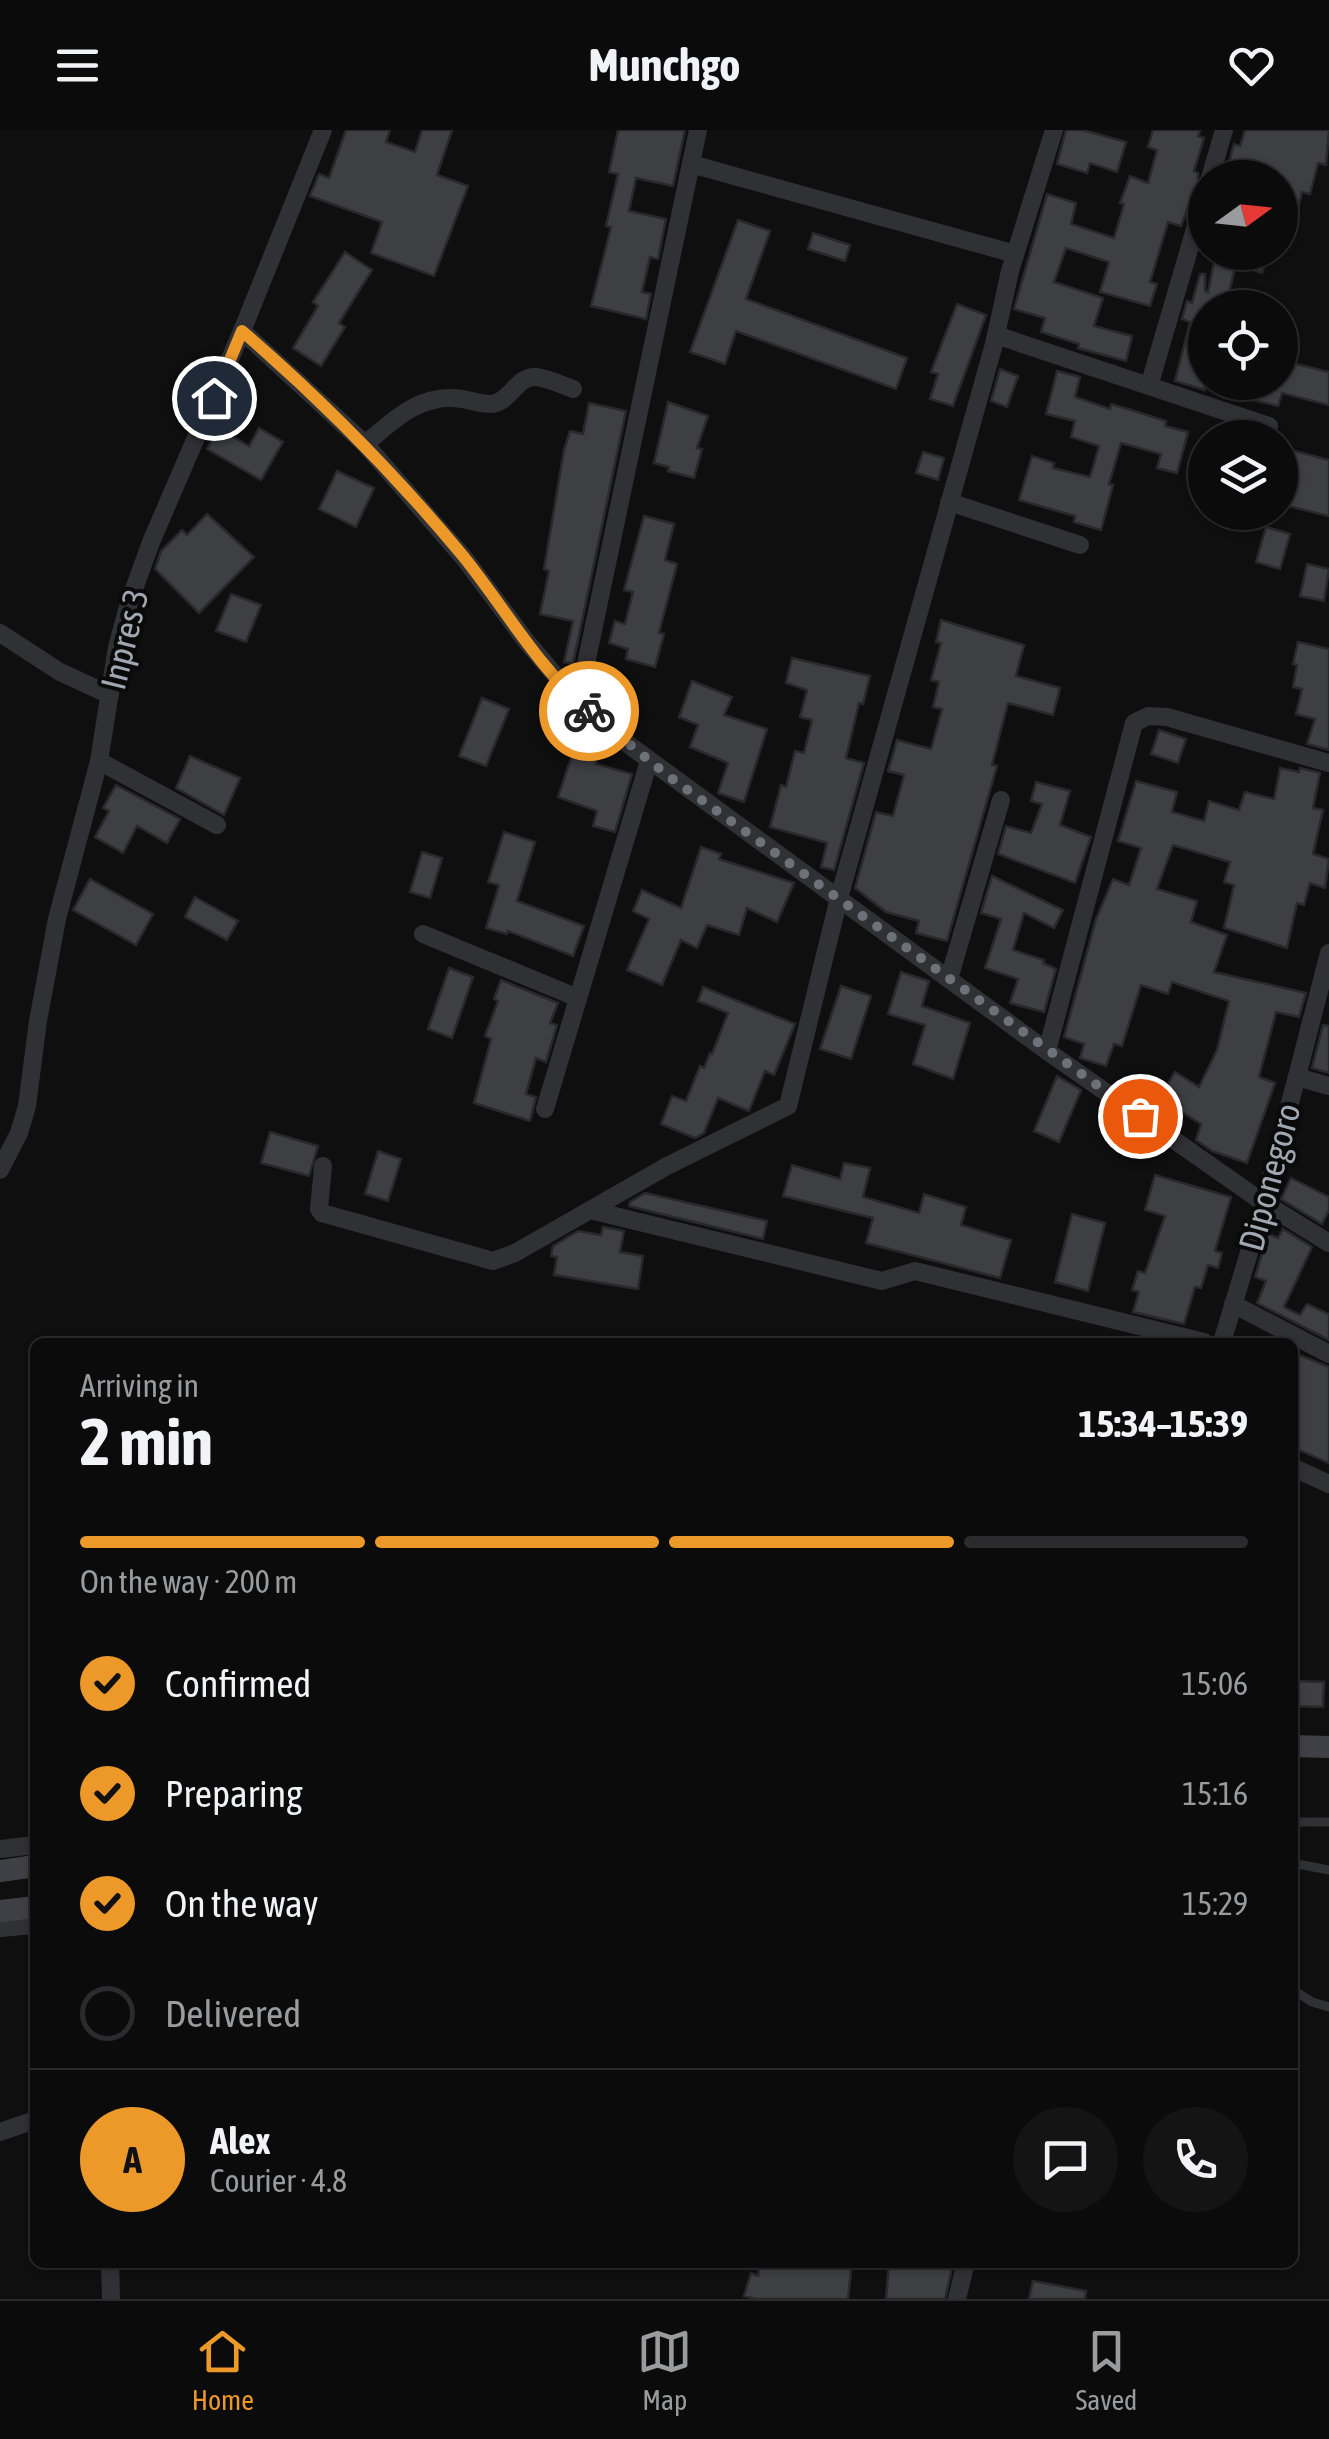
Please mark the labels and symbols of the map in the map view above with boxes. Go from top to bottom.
north arrow [1188,160,1298,270]
pin [172,356,257,441]
street label: Inpres 3 [92,585,156,693]
courier [539,661,639,761]
pin [1098,1074,1183,1159]
street label: Diponegoro [1230,1099,1308,1255]

